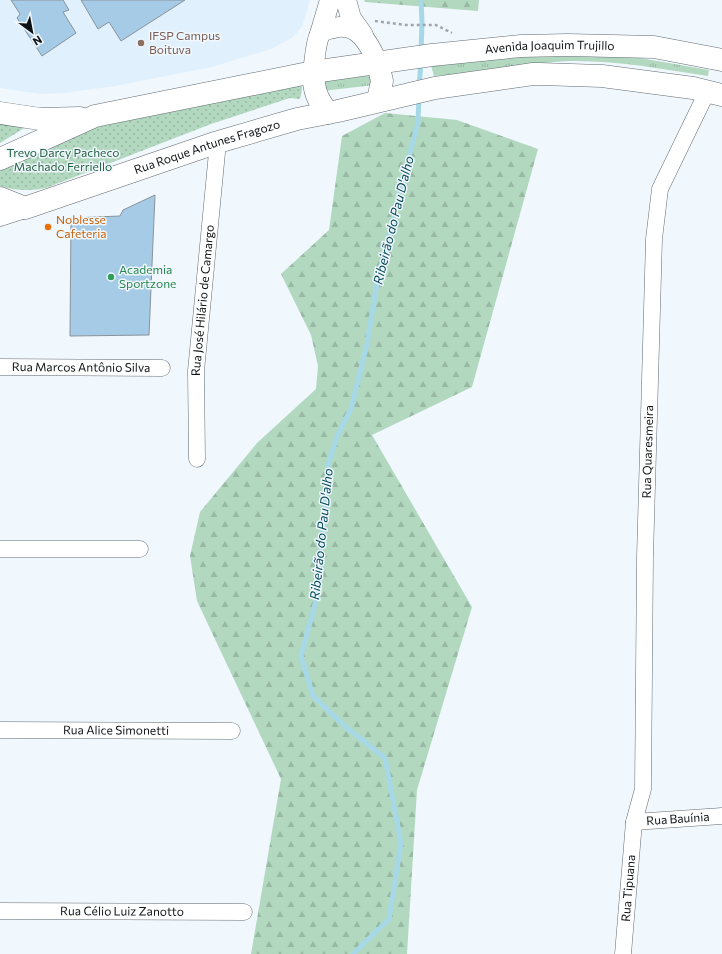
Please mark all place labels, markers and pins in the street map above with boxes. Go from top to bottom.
place label: IFSP Campus Boituva [149,28,220,56]
marker: IFSP Campus Boituva [136,38,146,48]
place label: Noblesse Cafeteria [56,212,107,240]
marker: Noblesse Cafeteria [43,222,53,232]
place label: Academia Sportzone [119,262,176,290]
marker: Academia Sportzone [106,272,116,282]

